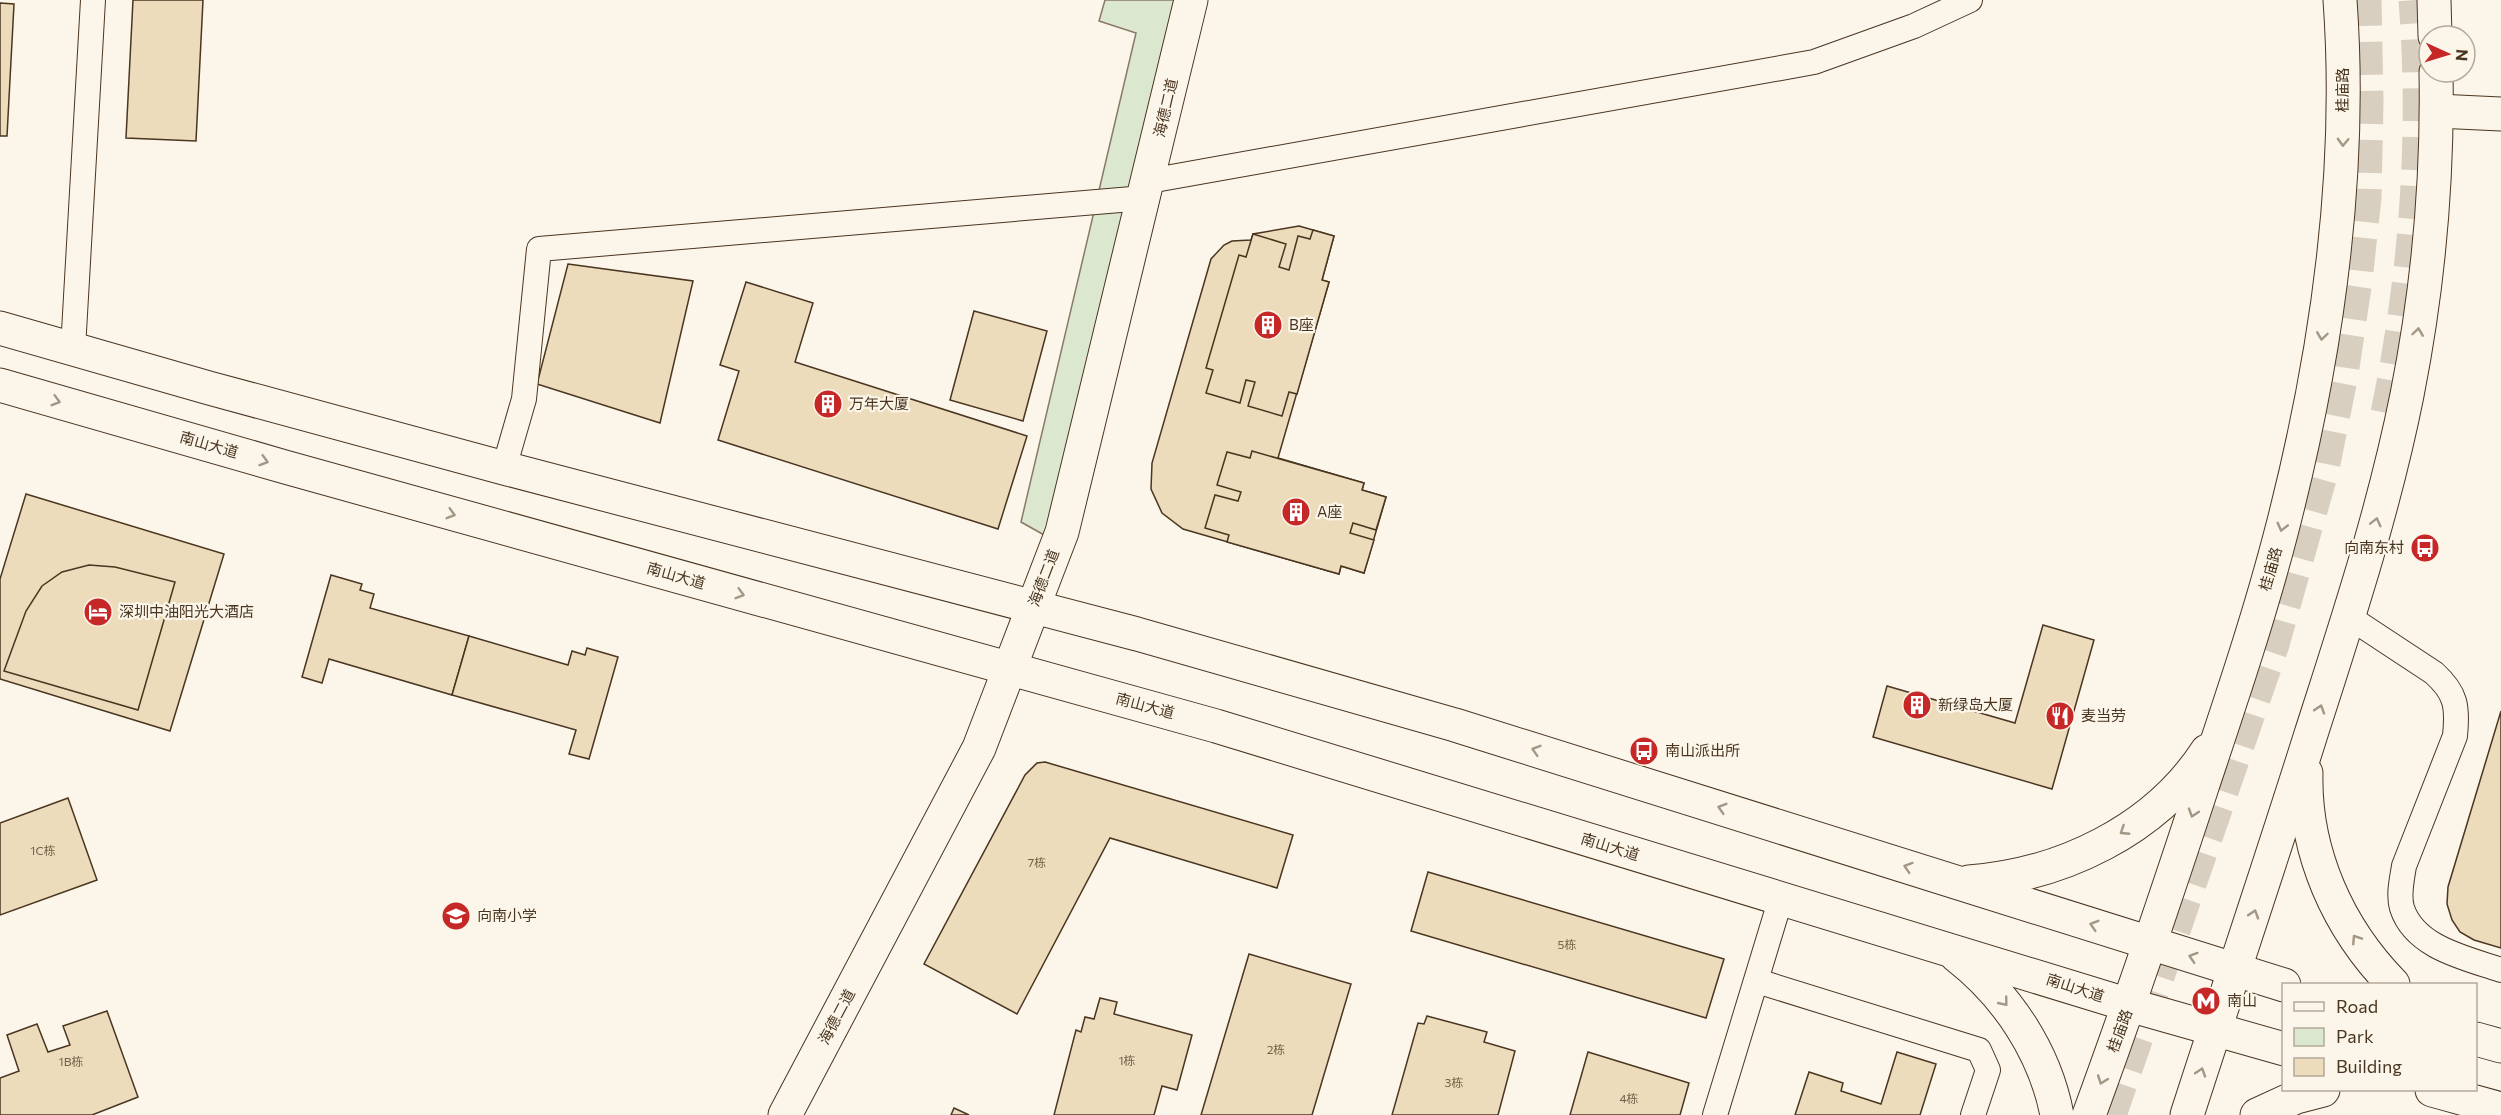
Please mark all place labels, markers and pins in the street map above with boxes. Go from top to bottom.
building icon: B座 [1252,309,1284,341]
place label: B座 [1289,315,1314,333]
building icon: 万年大厦 [812,388,844,420]
place label: 万年大厦 [849,394,909,412]
building icon: A座 [1280,496,1312,528]
place label: A座 [1317,502,1342,520]
bus stop icon: 向南东村 [2409,532,2441,564]
place label: 向南东村 [2344,538,2404,556]
hotel icon: 深圳中油阳光大酒店 [82,596,114,628]
place label: 深圳中油阳光大酒店 [119,602,254,620]
building icon: 新绿岛大厦 [1901,689,1933,721]
place label: 新绿岛大厦 [1938,695,2013,713]
restaurant icon: 麦当劳 [2044,700,2076,732]
place label: 麦当劳 [2081,706,2126,724]
bus stop icon: 南山派出所 [1628,735,1660,767]
place label: 南山派出所 [1665,741,1740,759]
school or university icon: 向南小学 [440,900,472,932]
place label: 向南小学 [477,906,537,924]
metro station icon: 南山 [2190,985,2222,1017]
place label: 南山 [2227,991,2257,1009]

